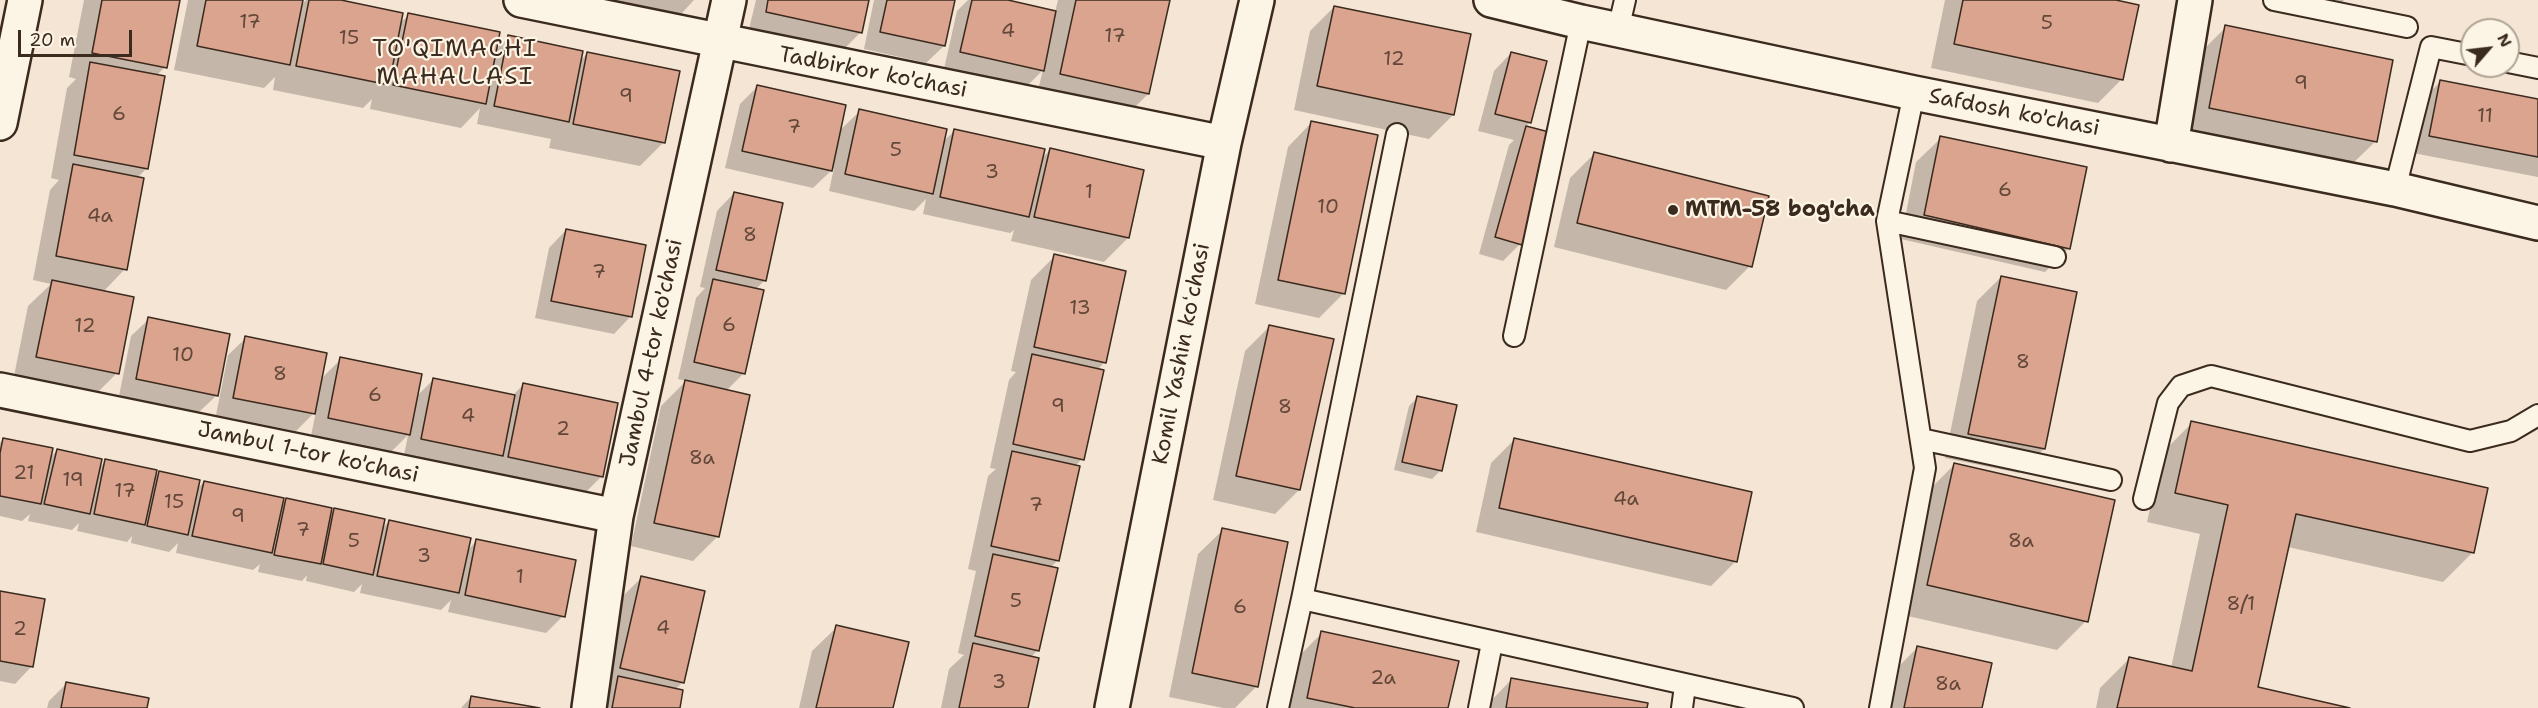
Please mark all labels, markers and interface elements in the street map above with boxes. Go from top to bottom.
house number: 17 [239,11,261,35]
house number: 5 [2041,12,2053,36]
scale bar [21,18,135,56]
north arrow [2460,18,2520,78]
house number: 4 [1001,20,1015,44]
house number: 17 [1104,25,1126,49]
house number: 15 [339,27,359,51]
text: 20 m [29,28,75,52]
text: N [2492,30,2517,51]
district label: TO'QIMACHI MAHALLASI [372,36,538,92]
street label: Tadbirkor ko'chasi [777,42,969,104]
house number: 12 [1383,48,1405,72]
house number: 9 [2294,72,2308,96]
street label: Safdosh ko'chasi [1926,83,2102,143]
house number: 9 [619,85,633,109]
house number: 6 [112,103,126,127]
house number: 11 [2477,105,2493,129]
house number: 7 [787,116,801,140]
house number: 5 [890,139,902,163]
house number: 3 [985,161,999,185]
house number: 6 [1998,179,2012,203]
house number: 1 [1085,181,1093,205]
house number: 10 [1317,196,1339,220]
place label: MTM-58 bog'cha [1685,197,1875,223]
marker: MTM-58 bog'cha [1666,203,1680,217]
house number: 4a [87,205,113,229]
house number: 8 [743,224,757,248]
street label: Jambul 4-tor ko'chasi [615,237,689,469]
street label: Komil Yashin koʻchasi [1148,241,1216,467]
house number: 7 [592,261,606,285]
house number: 13 [1069,297,1091,321]
house number: 6 [722,314,736,338]
house number: 12 [74,315,96,339]
house number: 10 [172,344,194,368]
house number: 8 [2016,351,2030,375]
house number: 8 [273,363,287,387]
house number: 6 [368,384,382,408]
house number: 9 [1051,395,1065,419]
house number: 8 [1278,396,1292,420]
house number: 4 [461,405,475,429]
street label: Jambul 1-tor ko'chasi [195,417,421,489]
house number: 2 [556,418,570,442]
house number: 8a [689,447,715,471]
house number: 21 [13,462,35,486]
house number: 19 [62,469,84,493]
house number: 17 [114,480,136,504]
house number: 4a [1613,488,1639,512]
house number: 15 [164,491,184,515]
house number: 7 [1029,494,1043,518]
house number: 9 [231,505,245,529]
house number: 7 [296,519,310,543]
house number: 5 [348,530,360,554]
house number: 8a [2008,530,2034,554]
house number: 3 [417,545,431,569]
house number: 1 [516,566,524,590]
house number: 5 [1010,590,1022,614]
house number: 8/1 [2227,593,2255,617]
house number: 6 [1233,596,1247,620]
house number: 4 [656,617,670,641]
house number: 2 [13,618,27,642]
house number: 2a [1370,667,1396,691]
house number: 3 [992,671,1006,695]
house number: 8a [1935,673,1961,697]

